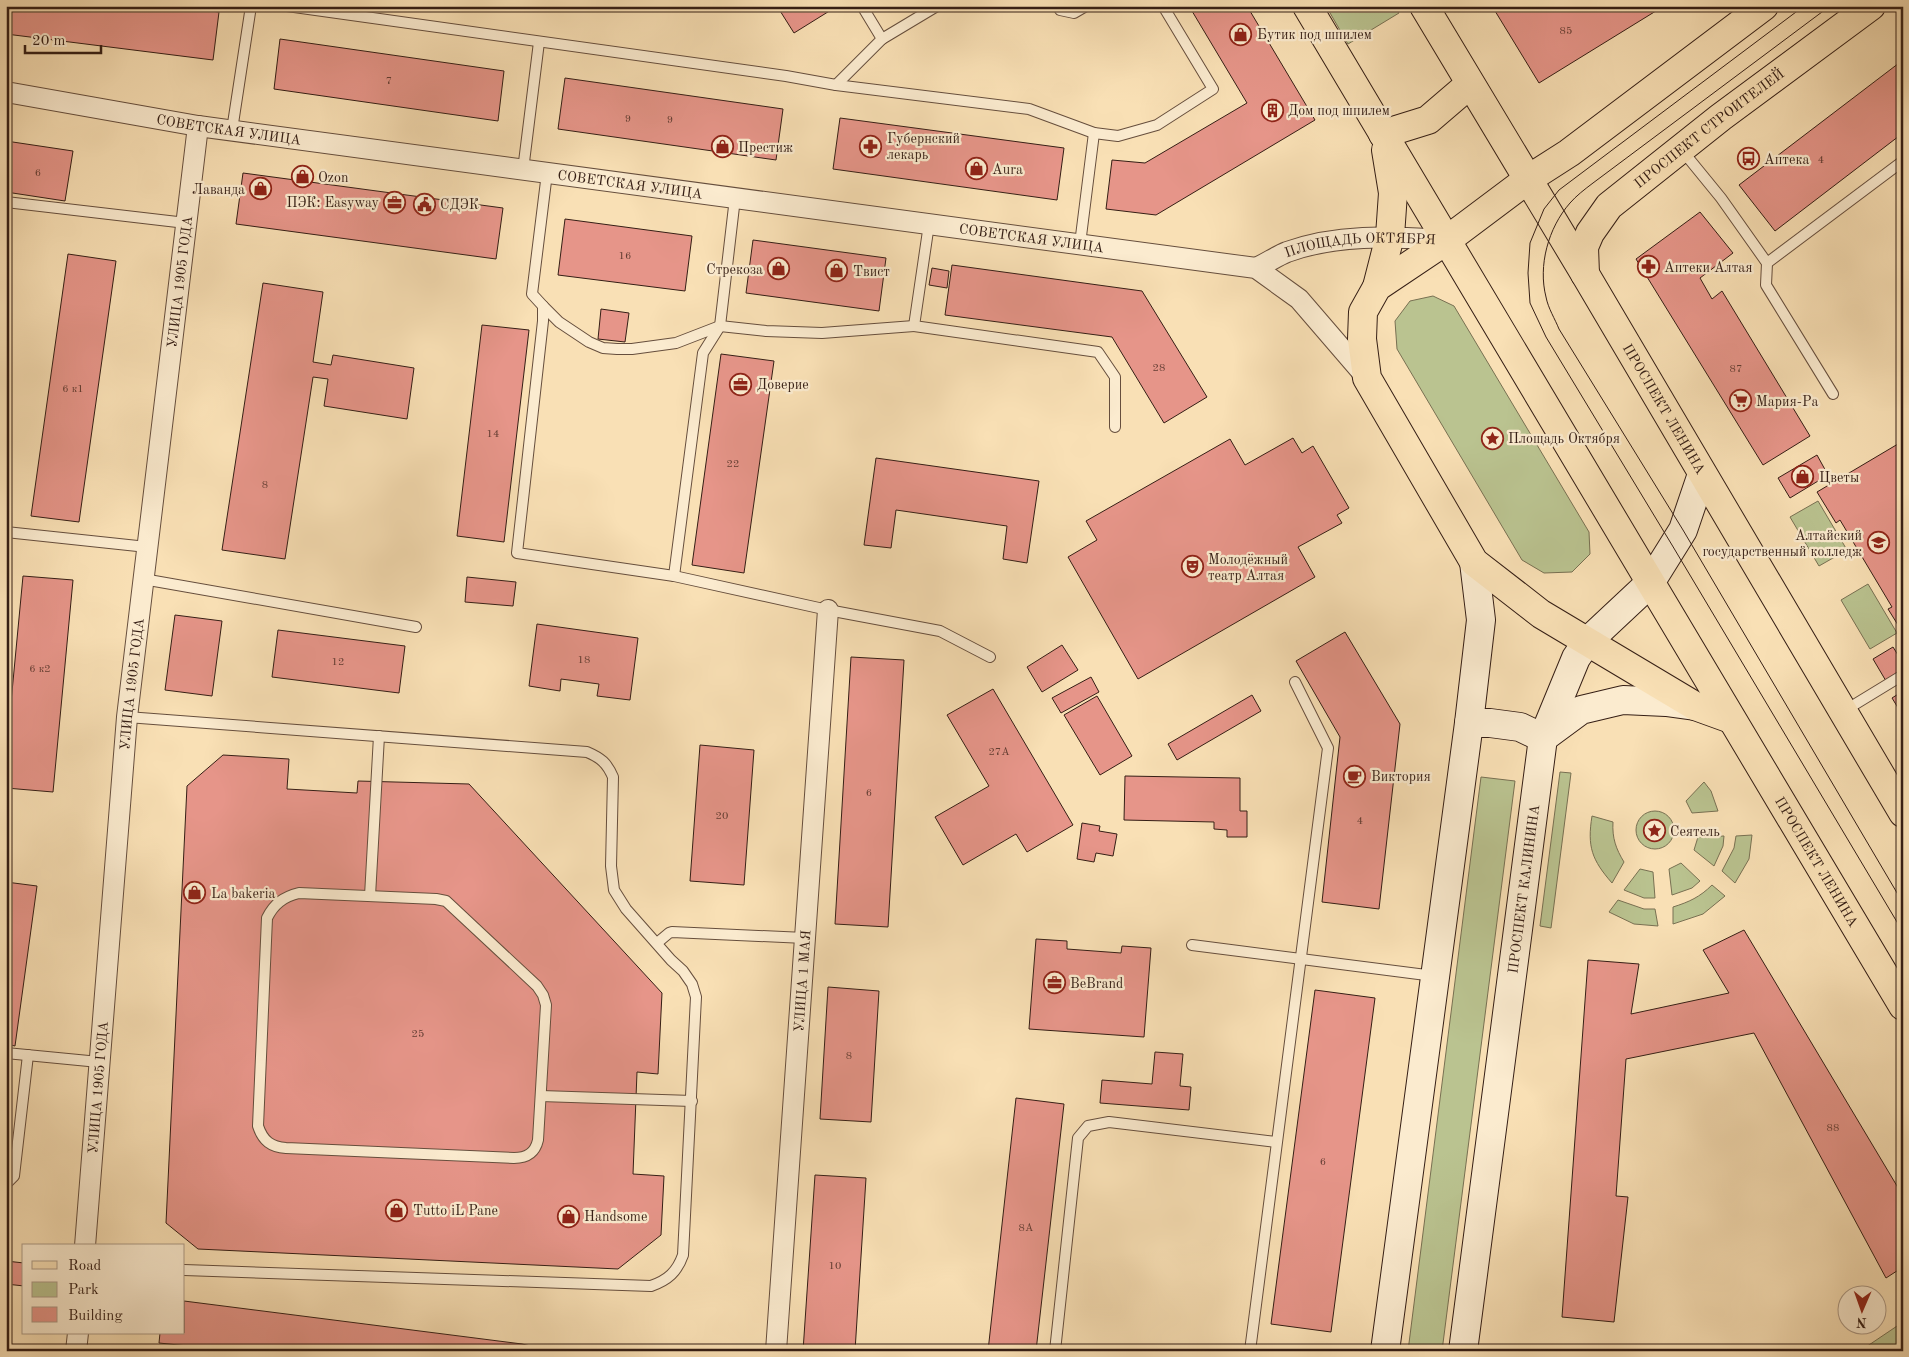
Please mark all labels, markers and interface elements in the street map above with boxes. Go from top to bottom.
scale bar [25,22,101,54]
shop icon: Бутик под шпилем [1229,22,1253,46]
house number: 85 [1560,26,1572,37]
place label: Бутик под шпилем [1257,28,1372,42]
text: 20 m [32,34,66,49]
street label: ПРОСПЕКТ СТРОИТЕЛЕЙ [1632,63,1787,191]
house number: 7 [386,76,392,87]
building icon: Дом под шпилем [1260,98,1284,122]
place label: Дом под шпилем [1288,104,1390,118]
street label: СОВЕТСКАЯ УЛИЦА [155,113,302,148]
house number: 9 [625,114,631,125]
house number: 9 [667,115,673,126]
place label: Губернский лекарь [887,132,960,162]
pharmacy icon: Губернский лекарь [859,134,883,158]
shop icon: Престиж [710,135,734,159]
place label: Престиж [738,141,793,155]
bus stop icon: Аптека [1736,147,1760,171]
place label: Аптека [1764,153,1809,167]
house number: 4 [1818,155,1824,166]
shop icon: Aura [964,157,988,181]
place label: Aura [992,163,1023,177]
shop icon: Ozon [290,165,314,189]
house number: 6 [35,168,41,179]
street label: СОВЕТСКАЯ УЛИЦА [557,168,704,202]
place label: Ozon [318,171,349,185]
shop icon: Лаванда [249,177,273,201]
place label: Лаванда [192,183,245,197]
office icon: ПЭК: Easyway [383,190,407,214]
public building icon: СДЭК [412,192,436,216]
place label: ПЭК: Easyway [286,196,380,210]
place label: СДЭК [440,198,479,212]
street label: УЛИЦА 1905 ГОДА [165,215,195,349]
street label: СОВЕТСКАЯ УЛИЦА [958,222,1105,256]
street label: ПЛОЩАДЬ ОКТЯБРЯ [1283,231,1436,260]
house number: 16 [619,251,631,262]
pharmacy icon: Аптеки Алтая [1636,255,1660,279]
shop icon: Стрекоза [767,257,791,281]
shop icon: Твист [825,259,849,283]
place label: Аптеки Алтая [1664,261,1752,275]
place label: Стрекоза [706,263,763,277]
place label: Твист [853,265,890,279]
street label: ПРОСПЕКТ ЛЕНИНА [1620,342,1708,477]
house number: 28 [1153,363,1165,374]
house number: 87 [1730,364,1742,375]
office icon: Доверие [729,372,753,396]
place label: Доверие [757,378,809,392]
house number: 6 к1 [62,384,84,395]
supermarket icon: Мария-Ра [1728,389,1752,413]
place label: Мария-Ра [1756,395,1818,409]
place icon: Площадь Октября [1480,426,1504,450]
house number: 14 [487,429,499,440]
place label: Площадь Октября [1508,432,1620,446]
house number: 22 [727,459,739,470]
shop icon: Цветы [1791,465,1815,489]
place label: Цветы [1819,471,1859,485]
house number: 8 [262,480,268,491]
place label: Алтайский государственный колледж [1702,529,1862,559]
school or university icon: Алтайский государственный колледж [1866,531,1890,555]
place label: Молодёжный театр Алтая [1208,553,1288,583]
theatre icon: Молодёжный театр Алтая [1180,555,1204,579]
street label: УЛИЦА 1905 ГОДА [118,617,147,751]
house number: 18 [578,655,590,666]
house number: 12 [332,657,344,668]
house number: 6 к2 [29,664,51,675]
house number: 27А [988,747,1010,758]
cafe icon: Виктория [1343,764,1367,788]
place label: Виктория [1371,770,1431,784]
house number: 6 [866,788,872,799]
street label: ПРОСПЕКТ ЛЕНИНА [1772,795,1860,930]
street label: ПРОСПЕКТ КАЛИНИНА [1506,803,1542,974]
house number: 20 [716,811,728,822]
house number: 4 [1357,816,1363,827]
place icon: Сеятель [1642,819,1666,843]
place label: Сеятель [1670,825,1720,839]
shop icon: La bakeria [183,881,207,905]
place label: La bakeria [211,887,276,901]
street label: УЛИЦА 1 МАЯ [792,930,814,1032]
office icon: BeBrand [1042,971,1066,995]
place label: BeBrand [1070,977,1123,991]
street label: УЛИЦА 1905 ГОДА [86,1021,111,1154]
house number: 25 [412,1029,424,1040]
house number: 8 [846,1051,852,1062]
house number: 88 [1827,1123,1839,1134]
house number: 6 [1320,1157,1326,1168]
shop icon: Tutto iL Pane [385,1198,409,1222]
place label: Tutto iL Pane [413,1204,498,1218]
shop icon: Handsome [556,1204,580,1228]
place label: Handsome [584,1210,647,1224]
house number: 8А [1019,1223,1034,1234]
legend [22,1244,185,1334]
text: Road [68,1259,102,1274]
house number: 10 [829,1261,841,1272]
text: Park [68,1283,99,1298]
north arrow [1836,1284,1886,1334]
text: Building [68,1309,123,1324]
text: N [1856,1315,1867,1329]

